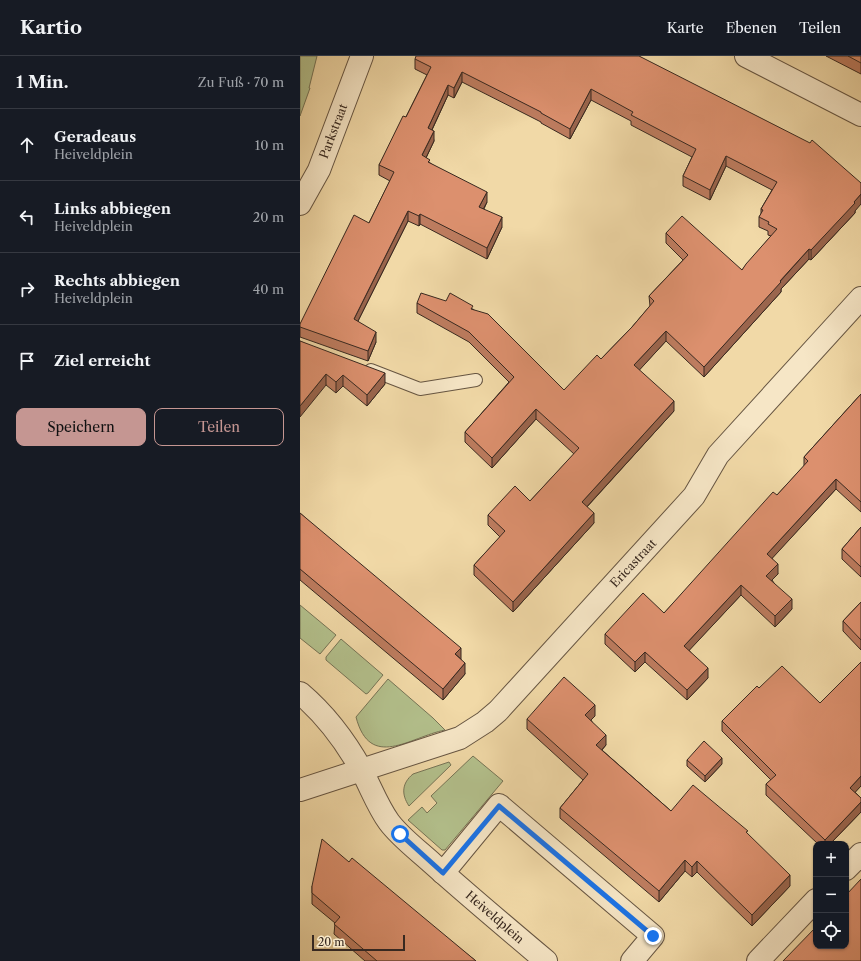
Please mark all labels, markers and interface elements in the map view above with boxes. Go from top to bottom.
text: Kartio [20,16,82,39]
text: Karte [667,19,704,37]
text: Ebenen [726,19,777,37]
text: Teilen [799,19,841,37]
text: 1 Min. [16,72,68,92]
text: Zu Fuß · 70 m [198,74,284,90]
street label: Parkstraat [316,101,351,160]
text: Geradeaus [54,127,136,146]
icon: ahead [16,134,38,156]
text: 10 m [255,137,284,153]
text: Heiveldplein [54,146,133,162]
text: Links abbiegen [54,199,171,218]
icon: left [16,206,38,228]
text: 20 m [253,209,284,225]
text: Heiveldplein [54,218,133,234]
text: Rechts abbiegen [54,271,180,290]
icon: right [16,278,38,300]
text: 40 m [253,281,284,297]
text: Heiveldplein [54,290,133,306]
icon: arrive [16,350,38,372]
text: Ziel erreicht [54,351,150,370]
button: Speichern [16,408,146,446]
button: Teilen [154,408,284,446]
street label: Ericastraat [607,535,660,590]
route start [391,825,409,843]
map controls [813,841,849,949]
button: + [813,841,849,877]
button: − [813,877,849,913]
street label: Heiveldplein [463,887,528,947]
button: locate [813,913,849,949]
route end [644,927,662,945]
scale bar [312,933,405,952]
text: 20 m [318,935,344,949]

